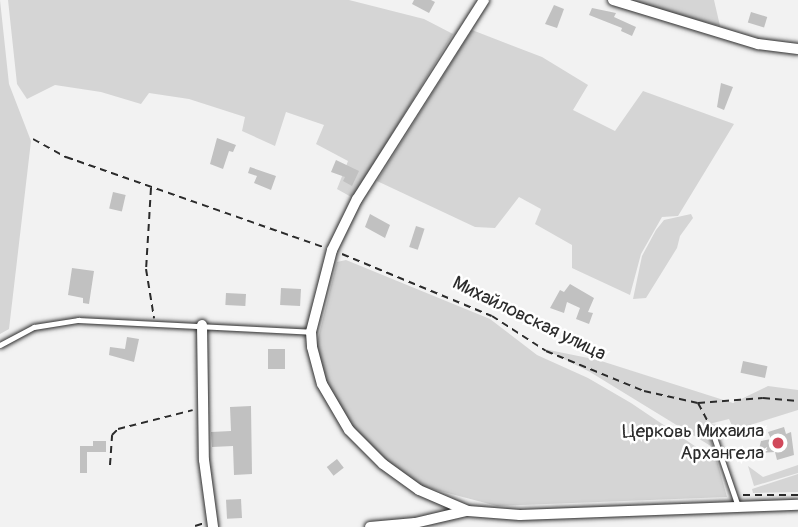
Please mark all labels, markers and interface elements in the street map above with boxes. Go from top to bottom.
street label: Михайловская улица [449,272,609,366]
place label: Церковь Михаила Архангела [622,421,764,465]
marker: Церковь Михаила Архангела [770,435,786,451]

